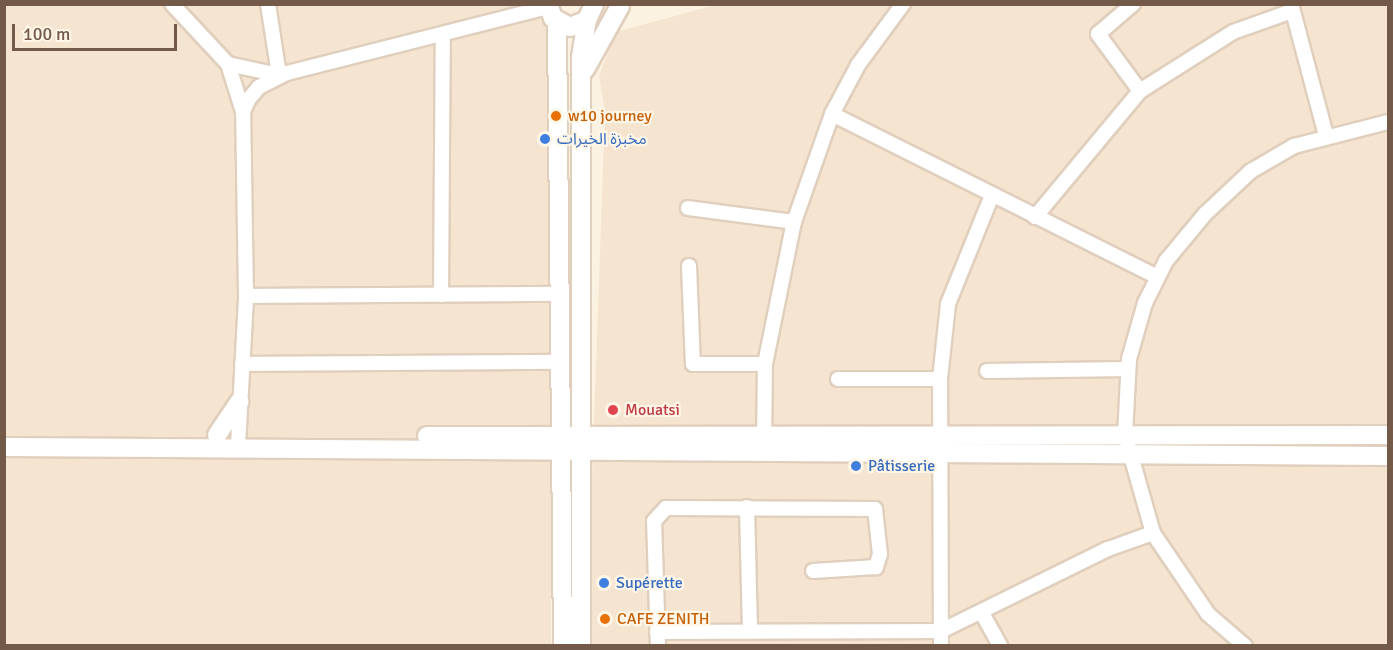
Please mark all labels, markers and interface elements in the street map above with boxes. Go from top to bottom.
scale bar [15,12,180,50]
text: 100 m [23,23,70,45]
place label: w10 journey [568,106,652,126]
marker: w10 journey [549,109,563,123]
place label: مخبزة الخيرات [557,129,647,149]
marker: مخبزة الخيرات [538,132,552,146]
place label: Mouatsi [625,400,680,420]
marker: Mouatsi [606,403,620,417]
place label: Pâtisserie [868,456,935,476]
marker: Pâtisserie [849,459,863,473]
place label: Supérette [616,573,683,593]
marker: Supérette [597,576,611,590]
place label: CAFE ZENITH [617,609,710,629]
marker: CAFE ZENITH [598,612,612,626]

